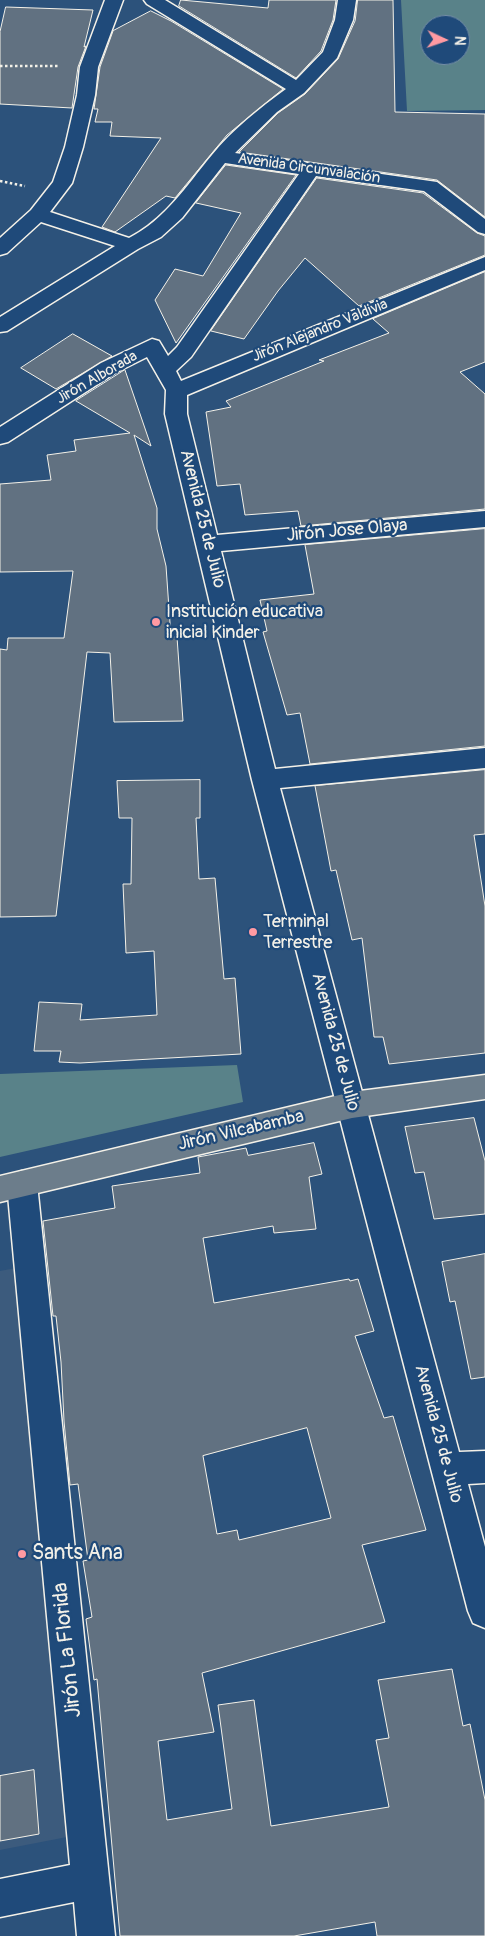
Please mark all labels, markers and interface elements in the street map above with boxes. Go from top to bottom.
north arrow [420,15,470,65]
text: N [451,36,468,46]
street label: Avenida Circunvalación [237,150,381,188]
street label: Jirón Alejandro Valdivia [250,296,390,366]
street label: Jirón Alborada [53,348,141,408]
street label: Avenida 25 de Julio [174,447,230,591]
street label: Jirón Jose Olaya [286,515,408,547]
place label: Institución educativa inicial Kinder [166,601,323,644]
marker: Institución educativa inicial Kinder [150,616,162,628]
place label: Terminal Terrestre [263,911,332,954]
marker: Terminal Terrestre [247,926,259,938]
street label: Avenida 25 de Julio [306,971,364,1113]
street label: Jirón Vilcabamba [176,1106,306,1156]
street label: Avenida 25 de Julio [409,1363,467,1505]
place label: Sants Ana [32,1541,123,1567]
marker: Sants Ana [16,1548,28,1560]
street label: Jirón La Florida [48,1581,88,1719]

